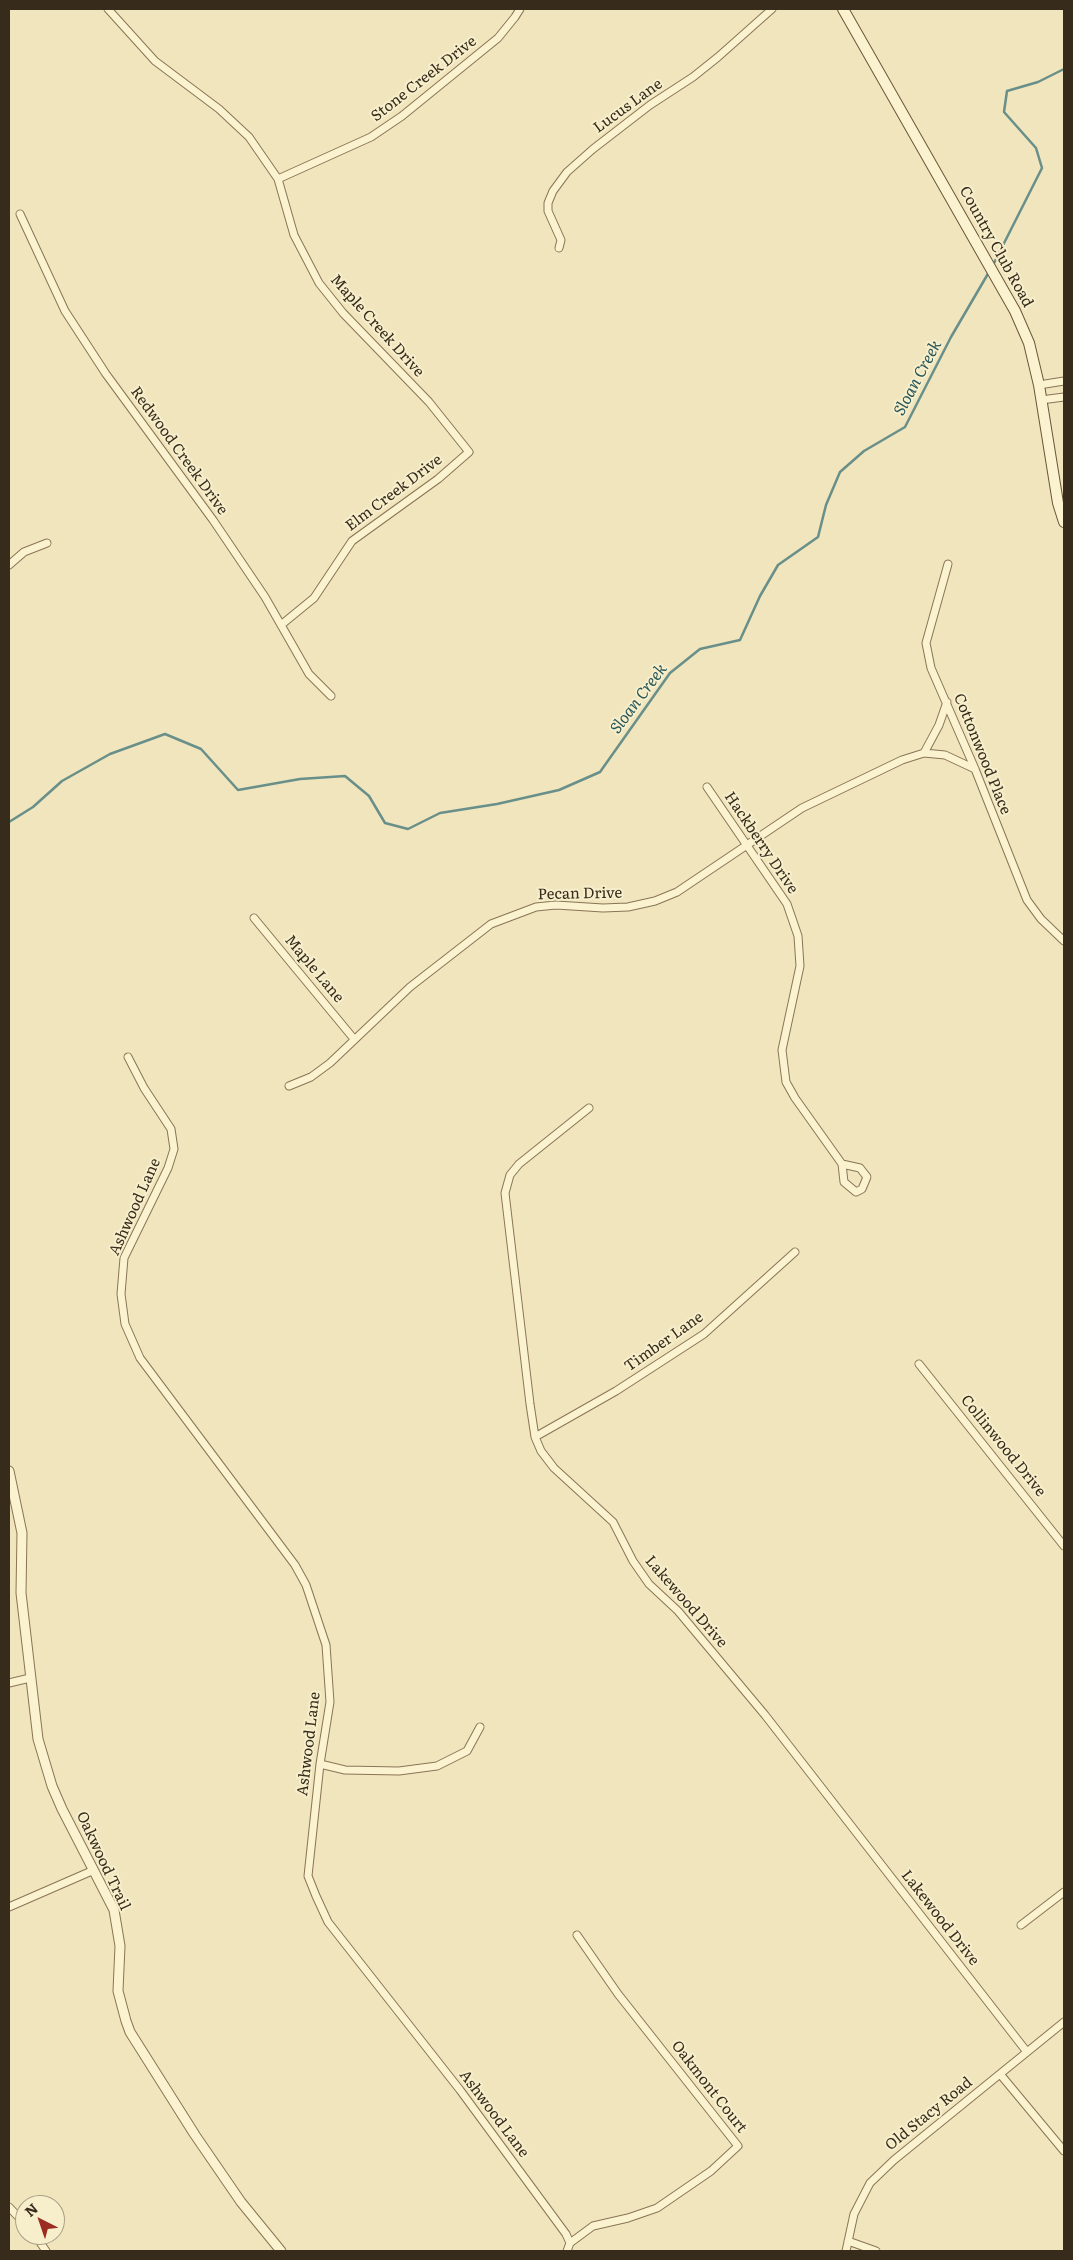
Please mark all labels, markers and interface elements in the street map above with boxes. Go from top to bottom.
street label: Stone Creek Drive [368,32,480,126]
street label: Lucus Lane [590,75,666,137]
street label: Country Club Road [955,183,1037,311]
street label: Maple Creek Drive [326,271,428,381]
water label: Sloan Creek [890,337,946,419]
street label: Redwood Creek Drive [126,383,232,519]
street label: Elm Creek Drive [342,451,446,535]
water label: Sloan Creek [606,660,672,738]
street label: Cottonwood Place [950,691,1014,817]
street label: Hackberry Drive [720,789,802,897]
street label: Pecan Drive [538,884,622,904]
street label: Maple Lane [281,932,347,1006]
street label: Ashwood Lane [105,1156,165,1258]
street label: Timber Lane [621,1308,707,1376]
street label: Collinwood Drive [957,1392,1049,1500]
street label: Lakewood Drive [641,1552,731,1652]
street label: Ashwood Lane [294,1691,324,1797]
street label: Oakwood Trail [72,1809,134,1913]
street label: Lakewood Drive [897,1867,983,1969]
street label: Oakmont Court [667,2037,751,2137]
street label: Ashwood Lane [455,2067,533,2161]
street label: Old Stacy Road [882,2073,976,2155]
north arrow [15,2195,65,2245]
text: N [20,2198,42,2221]

